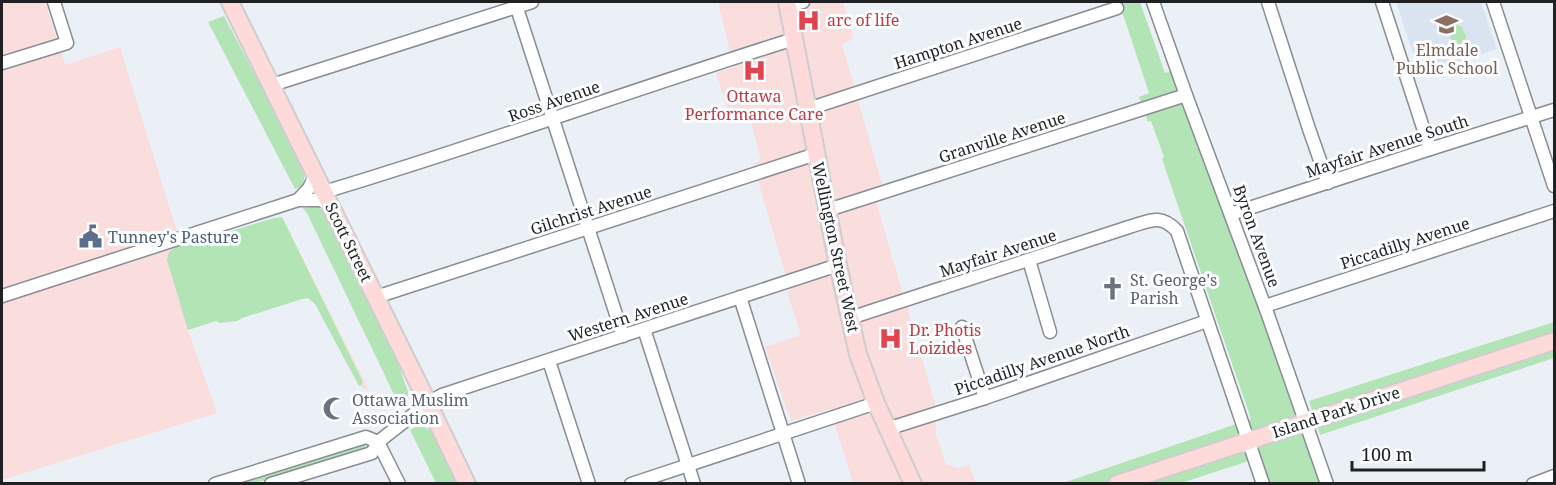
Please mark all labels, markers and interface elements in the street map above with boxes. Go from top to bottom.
hospital icon: arc of life [796,7,822,33]
place label: arc of life [827,9,899,31]
street label: Hampton Avenue [891,12,1025,74]
school or university icon: Elmdale Public School [1434,12,1460,38]
place label: Elmdale Public School [1396,39,1498,79]
hospital icon: Ottawa Performance Care [741,58,767,84]
street label: Ross Avenue [505,75,603,127]
place label: Ottawa Performance Care [685,85,823,125]
street label: Granville Avenue [936,106,1068,168]
street label: Mayfair Avenue South [1303,109,1471,183]
street label: Wellington Street West [807,160,865,335]
street label: Gilchrist Avenue [527,180,655,240]
street label: Byron Avenue [1228,182,1286,290]
street label: Scott Street [320,199,378,286]
street label: Piccadilly Avenue [1338,212,1472,274]
public building icon: Tunney's Pasture [77,224,103,250]
street label: Mayfair Avenue [937,224,1059,282]
place label: Tunney's Pasture [108,226,239,248]
place label: St. George's Parish [1130,269,1217,309]
church icon: St. George's Parish [1099,276,1125,302]
street label: Western Avenue [565,287,691,347]
place label: Dr. Photis Loizides [909,319,981,359]
street label: Piccadilly Avenue North [952,320,1132,400]
hospital icon: Dr. Photis Loizides [878,326,904,352]
street label: Island Park Drive [1269,381,1403,443]
place label: Ottawa Muslim Association [352,389,469,429]
mosque icon: Ottawa Muslim Association [321,396,347,422]
scale bar [1352,434,1484,472]
text: 100 m [1361,442,1413,466]

